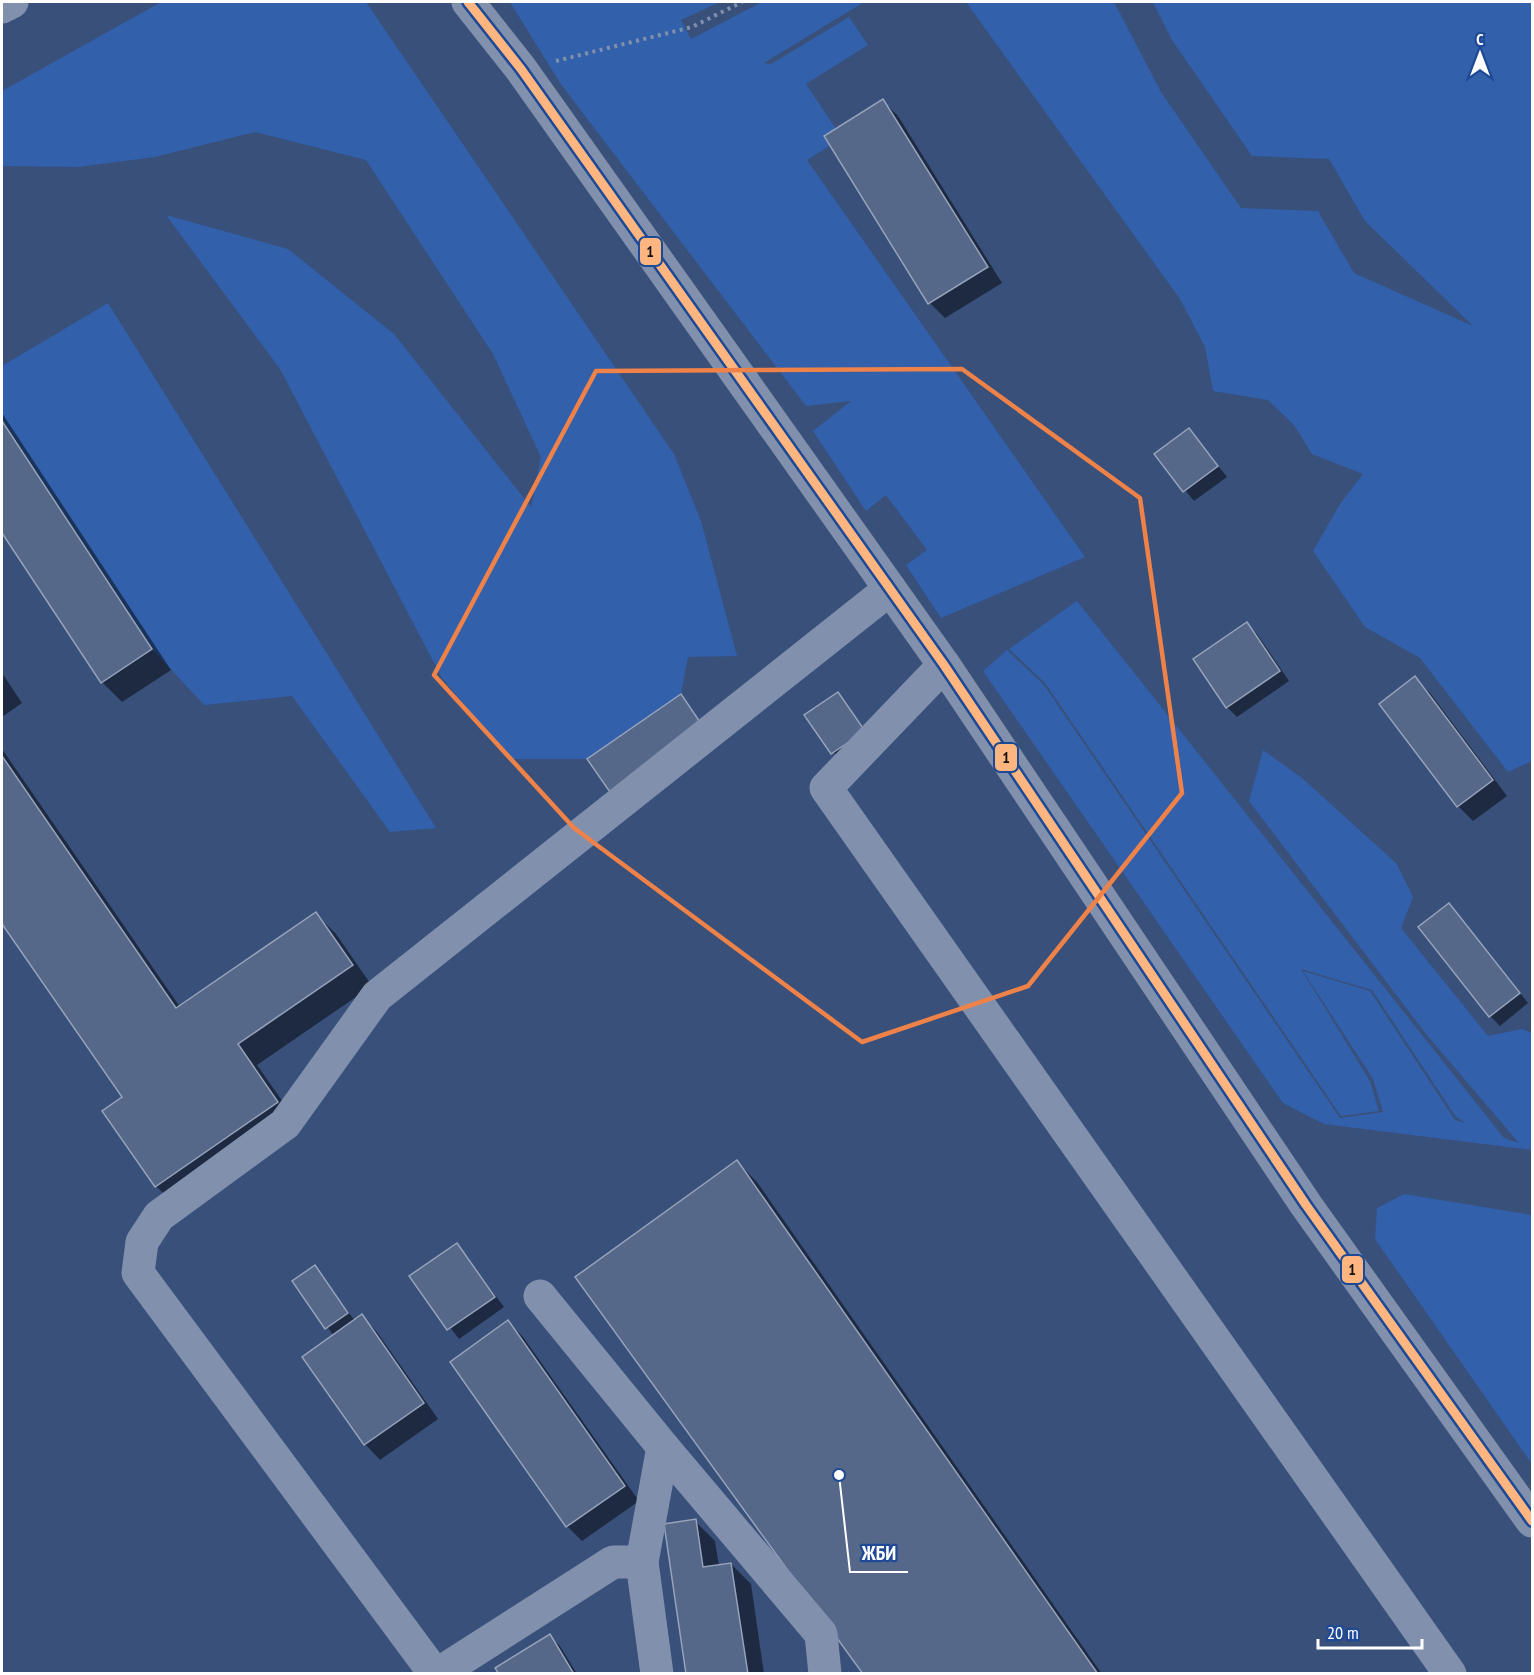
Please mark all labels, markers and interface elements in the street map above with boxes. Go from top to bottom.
north arrow [1450,24,1510,84]
text: С [1476,29,1484,49]
line badge: 1 [639,237,662,266]
text: 1 [646,241,654,261]
line badge: 1 [994,743,1018,772]
text: 1 [1002,747,1010,767]
line badge: 1 [1341,1255,1364,1284]
text: 1 [1348,1259,1356,1279]
callout: ЖБИ [850,1534,908,1572]
text: ЖБИ [861,1540,896,1566]
scale bar [1318,1612,1422,1650]
text: 20 m [1327,1621,1359,1644]

